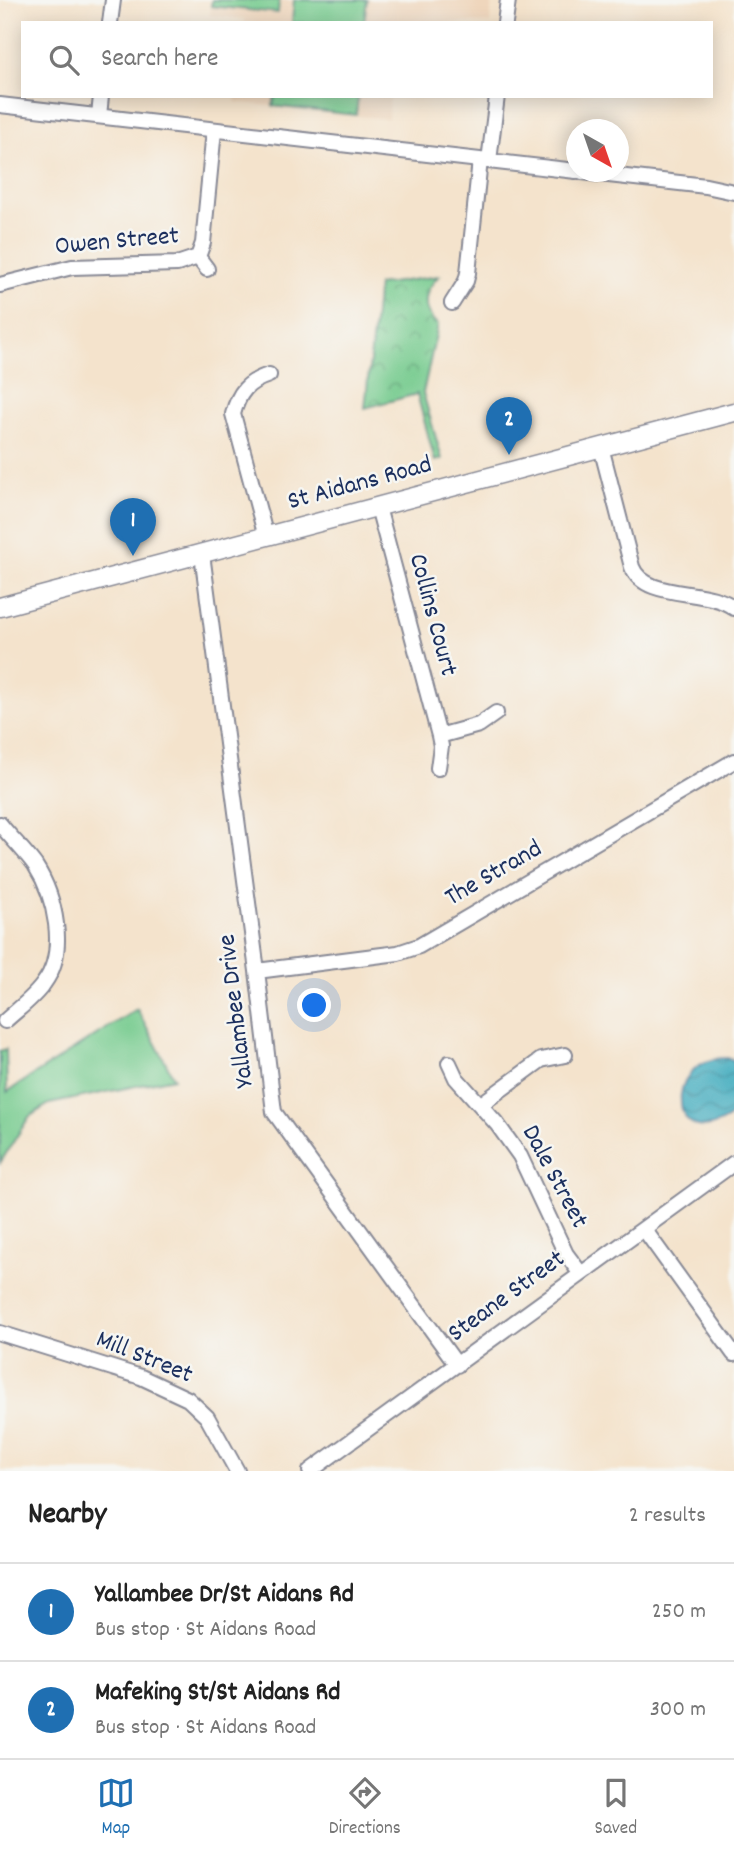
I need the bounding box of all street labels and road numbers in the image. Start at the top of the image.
street label: Owen Street [53,218,181,266]
street label: St Aidans Road [284,447,436,521]
street label: Collins Court [398,550,466,681]
street label: The Strand [438,831,550,917]
street label: Yallambee Drive [209,932,265,1090]
street label: Dale Street [511,1119,597,1236]
street label: Steane Street [441,1241,574,1352]
street label: Mill Street [90,1322,198,1394]

